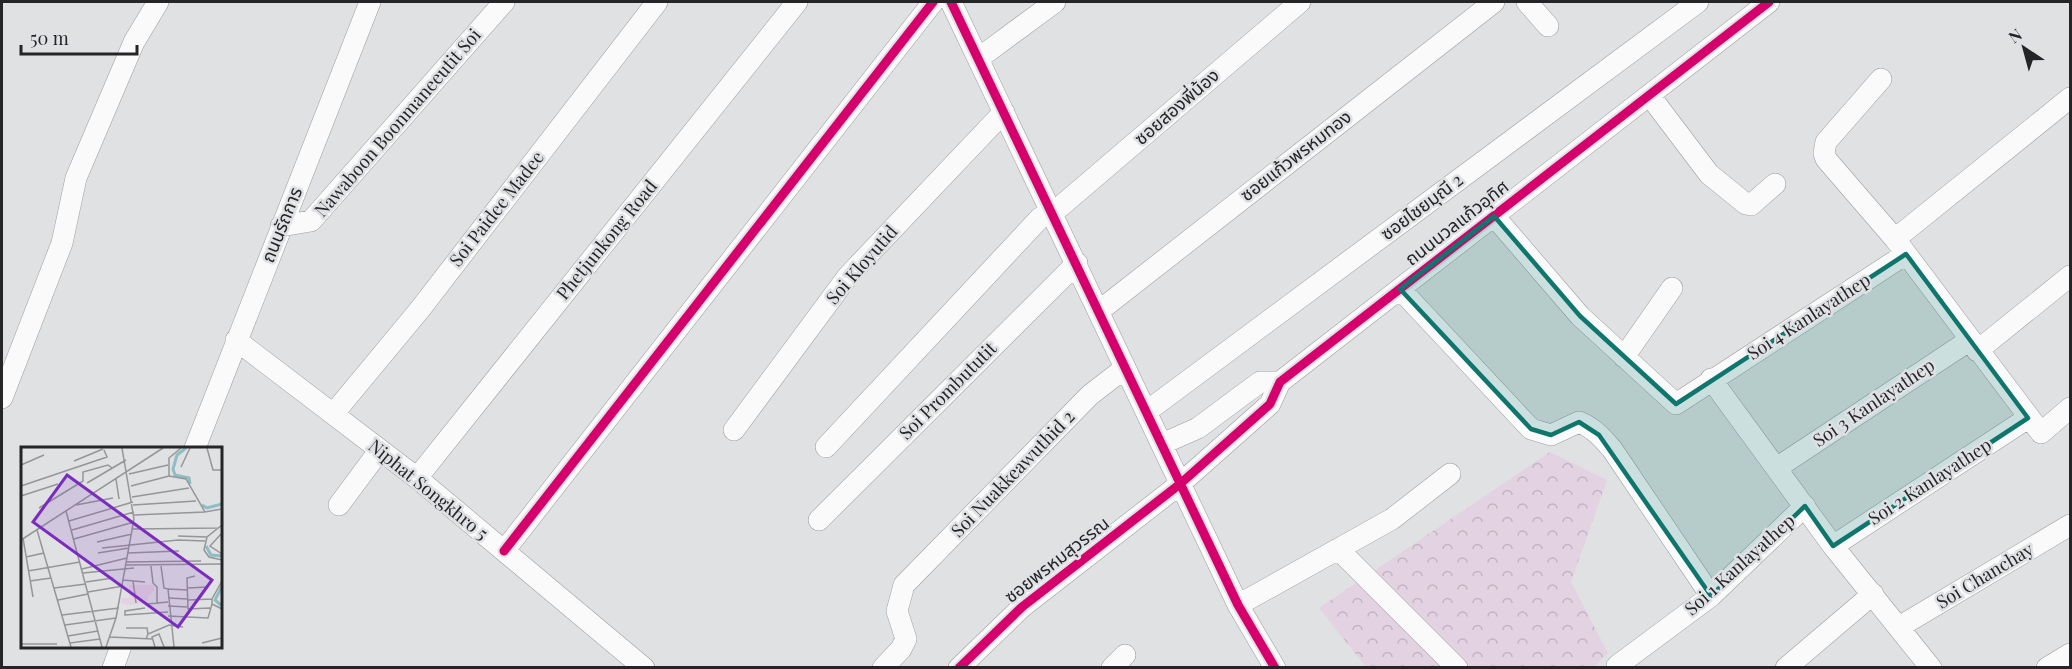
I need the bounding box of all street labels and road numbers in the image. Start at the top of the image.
street label: Nawaboon Boonmaneeutit Soi [309,23,486,222]
street label: ซอยสองพี่น้อง [1129,63,1224,150]
street label: ซอยแก้วพรหมทอง [1235,104,1356,206]
street label: Soi Paidee Madee [444,146,549,271]
street label: ซอยไชยมุณี 2 [1375,167,1468,245]
street label: Phetjunkong Road [550,174,662,304]
street label: ถนนนวลแก้วอุทิศ [1400,174,1513,270]
street label: ถนนรัถการ [255,183,307,266]
street label: Soi Kloyutid [820,219,903,309]
street label: Soi 4 Kanlayathep [1742,267,1875,365]
street label: Soi Prombututit [893,336,1002,444]
street label: Soi 3 Kanlayathep [1808,353,1939,452]
street label: Soi Nuakkeawuthid 2 [945,405,1079,542]
street label: Soi 2 Kanlayathep [1863,432,1996,530]
street label: Niphat Songkhro 5 [364,434,493,545]
street label: Soi 1 Kanlayathep [1679,508,1800,620]
street label: ซอยพรหมสุวรรณ [999,511,1114,608]
street label: Soi Chanchay [1931,537,2038,614]

